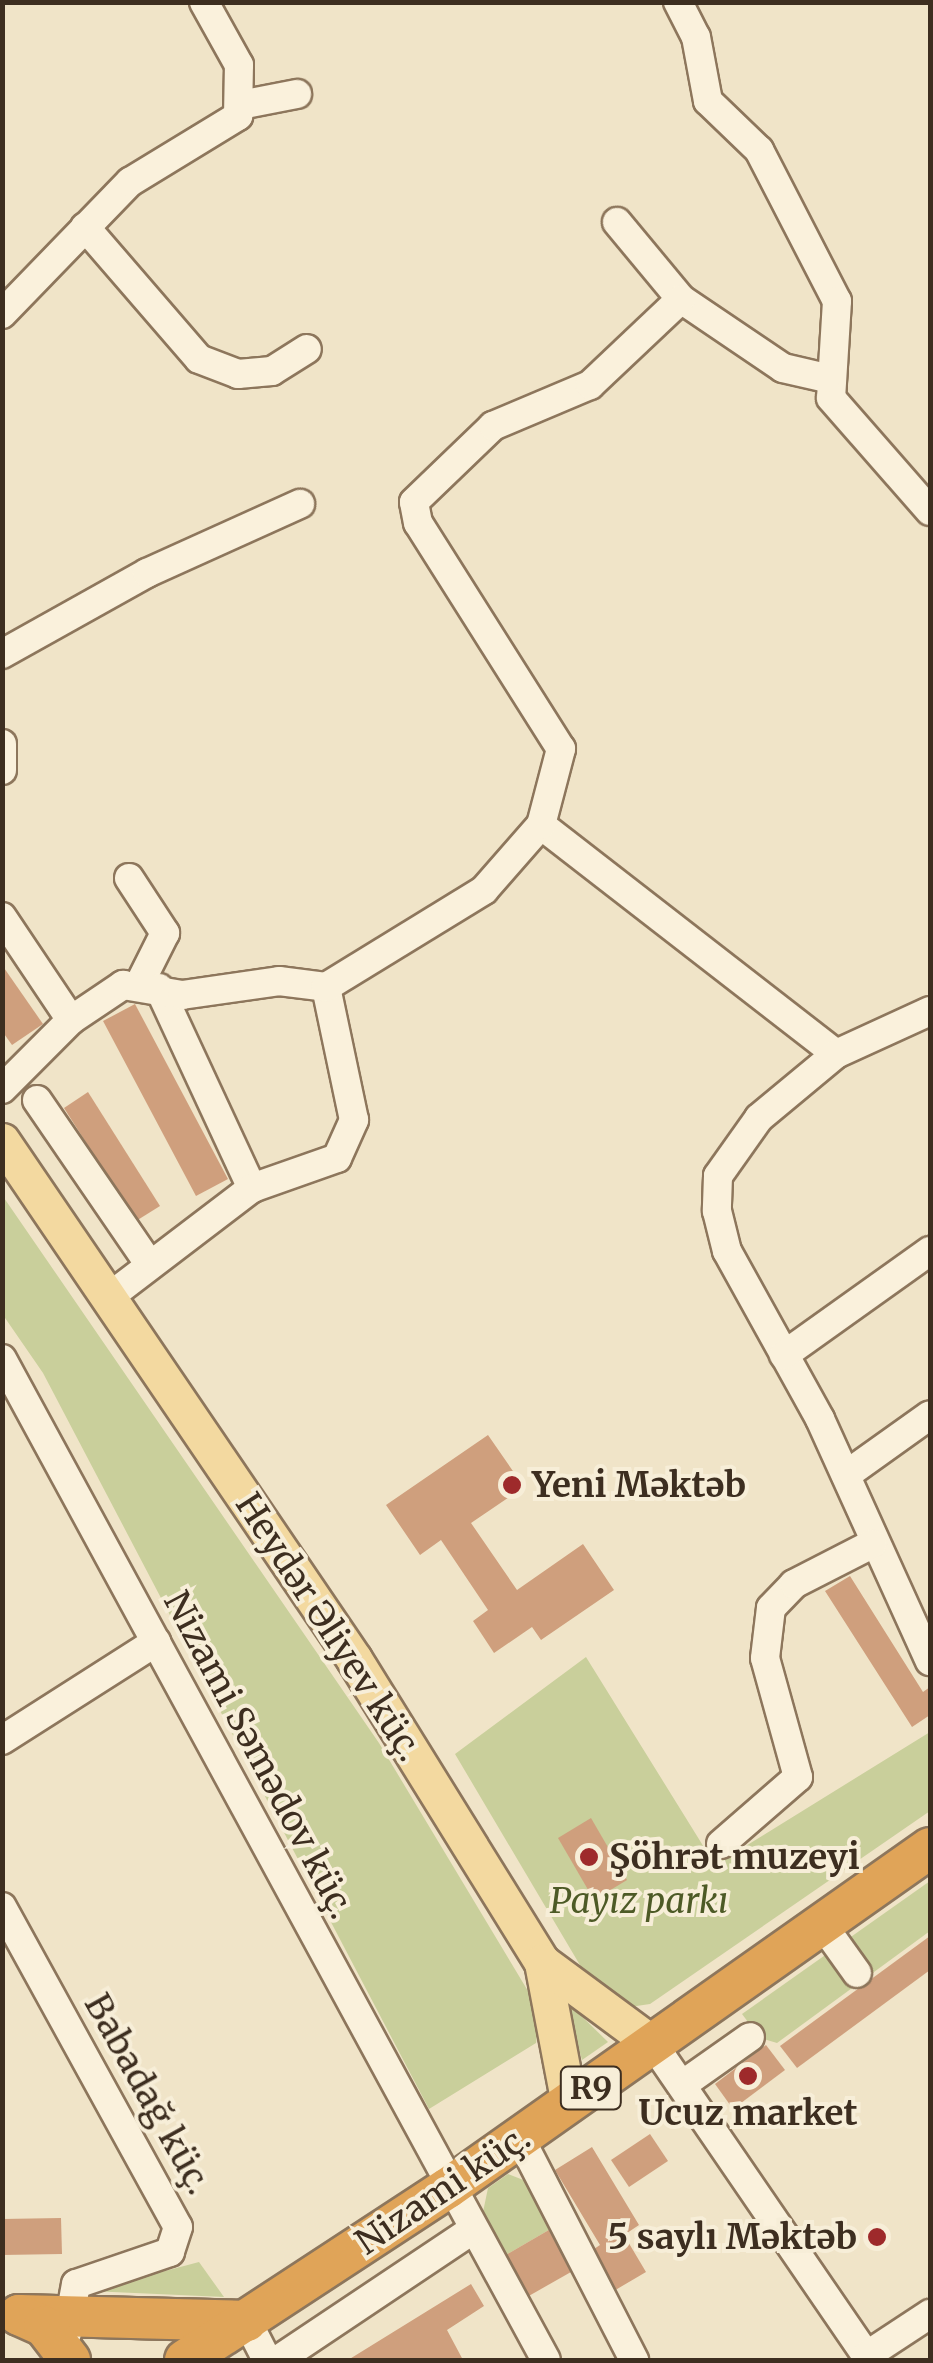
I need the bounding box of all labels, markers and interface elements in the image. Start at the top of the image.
place label: Yeni Məktəb [532,1464,746,1506]
marker: Yeni Məktəb [501,1474,523,1496]
street label: Heydər Əliyev küç. [227,1485,431,1769]
street label: Nizami Səmədov küç. [155,1584,363,1926]
place label: Şöhrət muzeyi [609,1836,860,1878]
marker: Şöhrət muzeyi [578,1846,600,1868]
park label: Payız parkı [550,1880,728,1922]
street label: Babadağ küç. [76,1986,220,2202]
road number: R9 [558,2061,624,2115]
marker: Ucuz market [737,2065,759,2087]
place label: Ucuz market [638,2092,858,2134]
street label: Nizami küç. [348,2116,538,2264]
place label: 5 saylı Məktəb [608,2216,857,2258]
marker: 5 saylı Məktəb [866,2226,888,2248]

